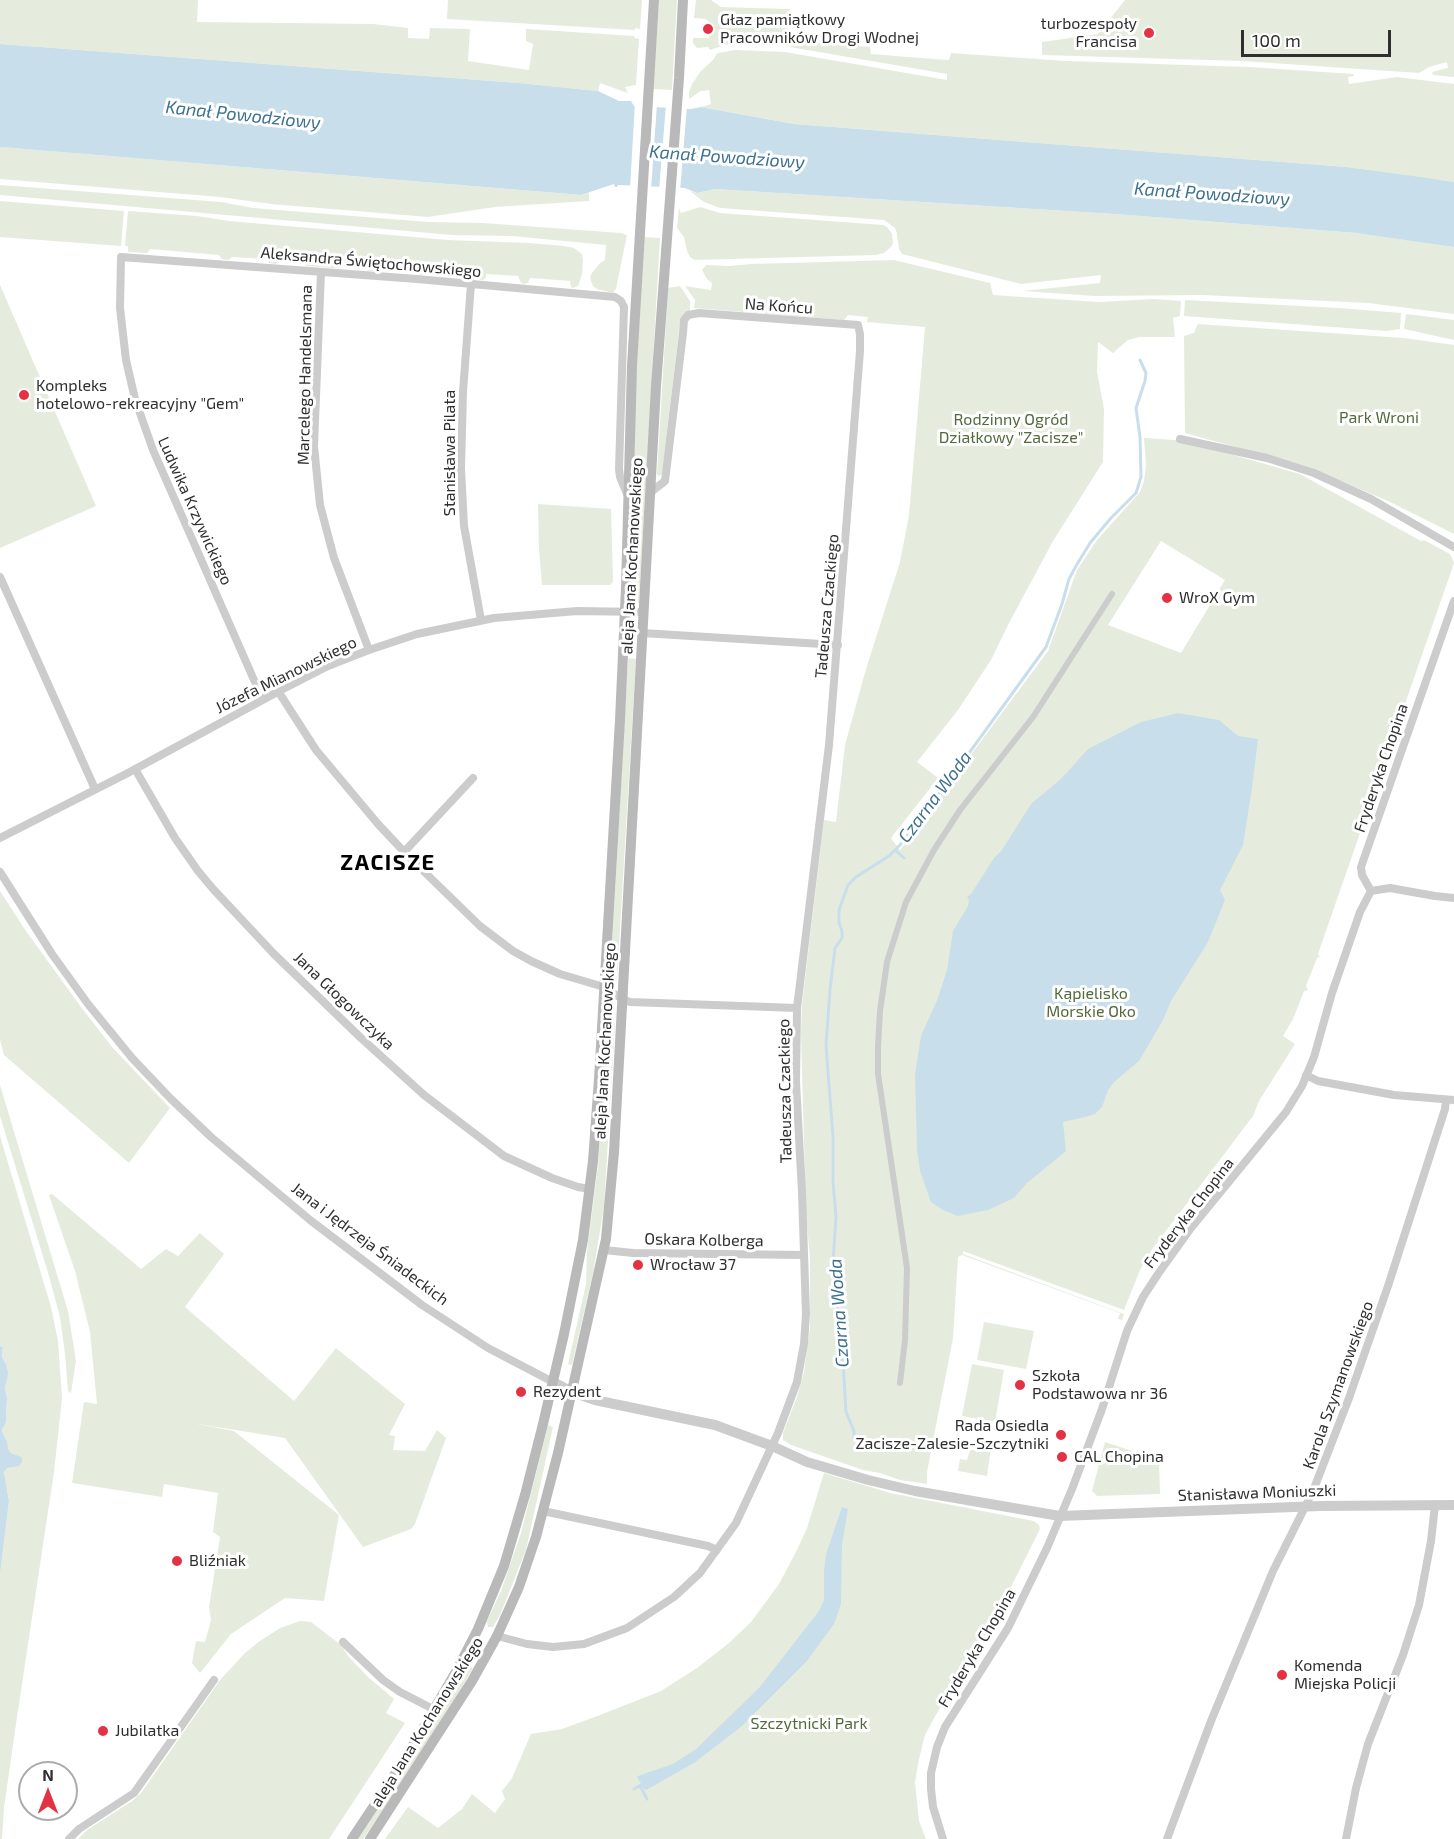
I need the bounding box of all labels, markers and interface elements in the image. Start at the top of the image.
place label: Głaz pamiątkowy Pracowników Drogi Wodnej [720,10,919,48]
place label: turbozespoły Francisa [1041,14,1137,52]
scale bar [1244,18,1394,56]
marker: Głaz pamiątkowy Pracowników Drogi Wodnej [701,22,715,36]
marker: turbozespoły Francisa [1142,26,1156,40]
text: 100 m [1252,29,1301,51]
water label: Kanał Powodziowy [164,96,322,134]
water label: Kanał Powodziowy [649,141,805,173]
water label: Kanał Powodziowy [1134,178,1290,210]
street label: Aleksandra Świętochowskiego [260,243,482,281]
street label: Marcelego Handelsmana [294,285,316,465]
street label: Na Końcu [744,294,814,318]
place label: Kompleks hotelowo-rekreacyjny "Gem" [36,376,244,414]
marker: Kompleks hotelowo-rekreacyjny "Gem" [17,388,31,402]
street label: Stanisława Pilata [440,390,460,516]
park label: Park Wroni [1339,408,1419,428]
park label: Rodzinny Ogród Działkowy "Zacisze" [939,410,1083,448]
street label: Ludwika Krzywickiego [154,434,236,588]
street label: aleja Jana Kochanowskiego [617,457,647,655]
street label: Tadeusza Czackiego [811,533,843,679]
place label: WroX Gym [1179,588,1255,608]
marker: WroX Gym [1160,591,1174,605]
street label: Józefa Mianowskiego [212,632,360,718]
street label: Fryderyka Chopina [1350,701,1412,835]
water label: Czarna Woda [894,747,976,847]
district label: ZACISZE [340,850,436,876]
street label: aleja Jana Kochanowskiego [590,942,620,1140]
street label: Jana Głogowczyka [290,948,398,1054]
park label: Kąpielisko Morskie Oko [1046,984,1136,1022]
street label: Tadeusza Czackiego [774,1019,796,1163]
street label: Fryderyka Chopina [1140,1154,1238,1272]
street label: Jana i Jędrzeja Śniadeckich [288,1179,452,1309]
street label: Oskara Kolberga [644,1229,764,1251]
place label: Wrocław 37 [650,1255,736,1275]
marker: Wrocław 37 [631,1258,645,1272]
water label: Czarna Woda [824,1258,854,1368]
street label: Karola Szymanowskiego [1299,1298,1377,1472]
place label: Szkoła Podstawowa nr 36 [1032,1366,1168,1404]
marker: Szkoła Podstawowa nr 36 [1013,1378,1027,1392]
place label: Rezydent [533,1382,601,1402]
marker: Rezydent [514,1385,528,1399]
place label: Rada Osiedla Zacisze-Zalesie-Szczytniki [855,1416,1049,1454]
marker: Rada Osiedla Zacisze-Zalesie-Szczytniki [1054,1428,1068,1442]
place label: CAL Chopina [1074,1447,1164,1467]
marker: CAL Chopina [1055,1450,1069,1464]
street label: Stanisława Moniuszki [1177,1481,1337,1505]
place label: Bliźniak [189,1551,246,1571]
marker: Bliźniak [170,1554,184,1568]
street label: Fryderyka Chopina [934,1585,1020,1711]
street label: aleja Jana Kochanowskiego [367,1633,487,1811]
place label: Komenda Miejska Policji [1294,1656,1396,1694]
marker: Komenda Miejska Policji [1275,1668,1289,1682]
park label: Szczytnicki Park [750,1714,868,1734]
place label: Jubilatka [115,1721,179,1741]
marker: Jubilatka [96,1724,110,1738]
north arrow [18,1761,78,1821]
text: N [42,1765,54,1784]

